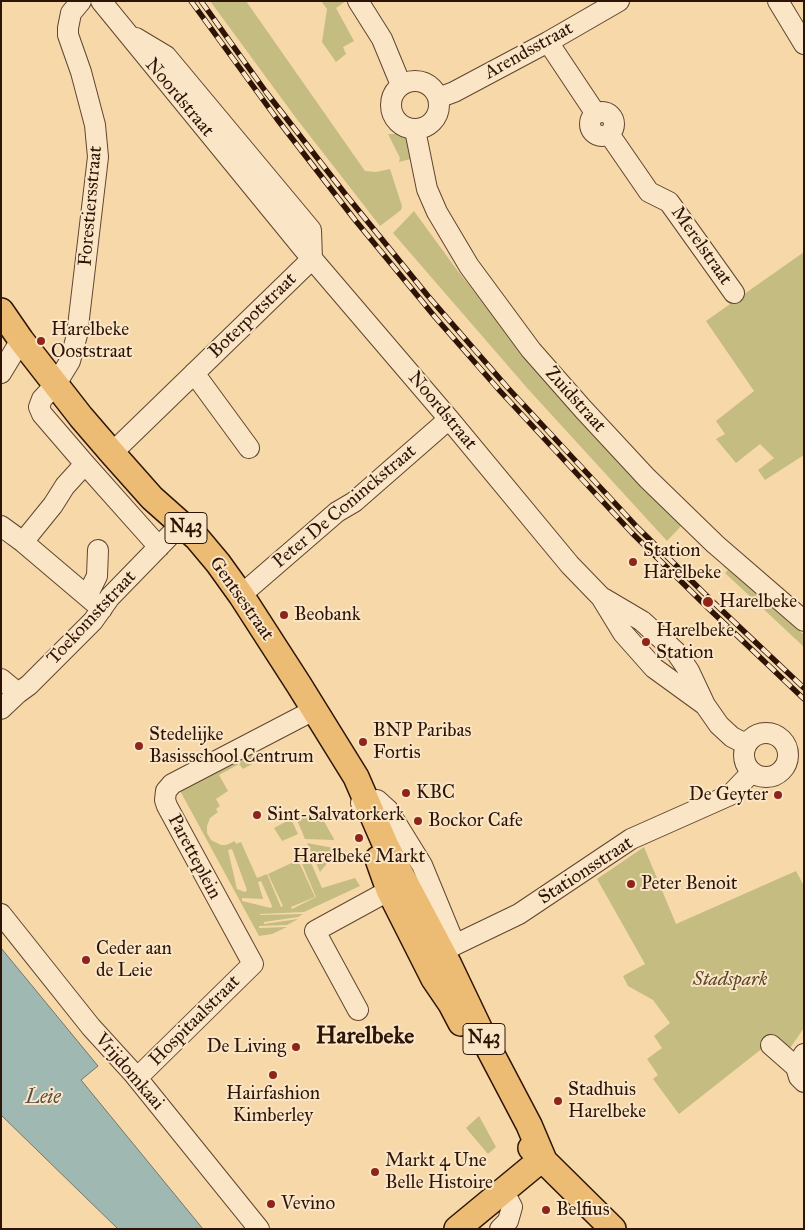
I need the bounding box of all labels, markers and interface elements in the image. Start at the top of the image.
street label: Arendsstraat [481,17,577,85]
street label: Noordstraat [140,54,218,142]
street label: Forestiersstraat [74,145,108,267]
street label: Merelstraat [666,202,736,290]
street label: Boterpotstraat [204,268,302,364]
place label: Harelbeke Ooststraat [51,319,132,363]
marker: Harelbeke Ooststraat [35,335,47,347]
street label: Zuidstraat [540,363,610,437]
street label: Noordstraat [403,367,481,455]
street label: Peter De Coninckstraat [269,440,421,574]
road number: N43 [165,512,207,544]
place label: Station Harelbeke [643,540,721,584]
street label: Gentsestraat [204,553,278,645]
marker: Station Harelbeke [627,556,639,568]
street label: Toekomststraat [43,566,141,670]
place label: Harelbeke [719,591,797,613]
marker: Harelbeke [701,595,715,609]
place label: Beobank [294,604,361,626]
marker: Beobank [278,609,290,621]
place label: Harelbeke Station [656,620,734,664]
marker: Harelbeke Station [640,636,652,648]
place label: BNP Paribas Fortis [373,720,472,764]
place label: Stedelijke Basisschool Centrum [149,724,314,768]
marker: BNP Paribas Fortis [357,736,369,748]
marker: Stedelijke Basisschool Centrum [133,740,145,752]
place label: KBC [416,782,455,804]
place label: De Geyter [689,784,768,806]
marker: KBC [400,787,412,799]
marker: De Geyter [772,789,784,801]
place label: Sint-Salvatorkerk [267,804,405,826]
marker: Sint-Salvatorkerk [251,809,263,821]
place label: Bockor Cafe [428,810,523,832]
street label: Paretteplein [162,811,226,903]
marker: Bockor Cafe [412,815,424,827]
marker: Harelbeke Markt [353,832,365,844]
street label: Stationsstraat [534,832,638,910]
place label: Harelbeke Markt [293,846,425,868]
place label: Peter Benoit [641,873,738,895]
marker: Peter Benoit [625,878,637,890]
place label: Ceder aan de Leie [96,938,172,982]
marker: Ceder aan de Leie [80,954,92,966]
park label: Stadspark [693,969,767,991]
street label: Hospitaalstraat [145,971,245,1071]
district label: Harelbeke [316,1023,414,1051]
road number: N43 [463,1024,505,1054]
street label: Vrijdomkaai [90,1029,168,1115]
place label: De Living [206,1036,286,1058]
marker: De Living [290,1041,302,1053]
marker: Hairfashion Kimberley [267,1069,279,1081]
place label: Stadhuis Harelbeke [568,1079,646,1123]
place label: Hairfashion Kimberley [226,1083,320,1127]
water label: Leie [25,1086,61,1110]
marker: Stadhuis Harelbeke [552,1095,564,1107]
place label: Markt 4 Une Belle Histoire [385,1150,493,1194]
marker: Markt 4 Une Belle Histoire [369,1166,381,1178]
place label: Vevino [281,1193,335,1215]
marker: Vevino [265,1198,277,1210]
place label: Belfius [556,1199,610,1221]
marker: Belfius [540,1204,552,1216]

